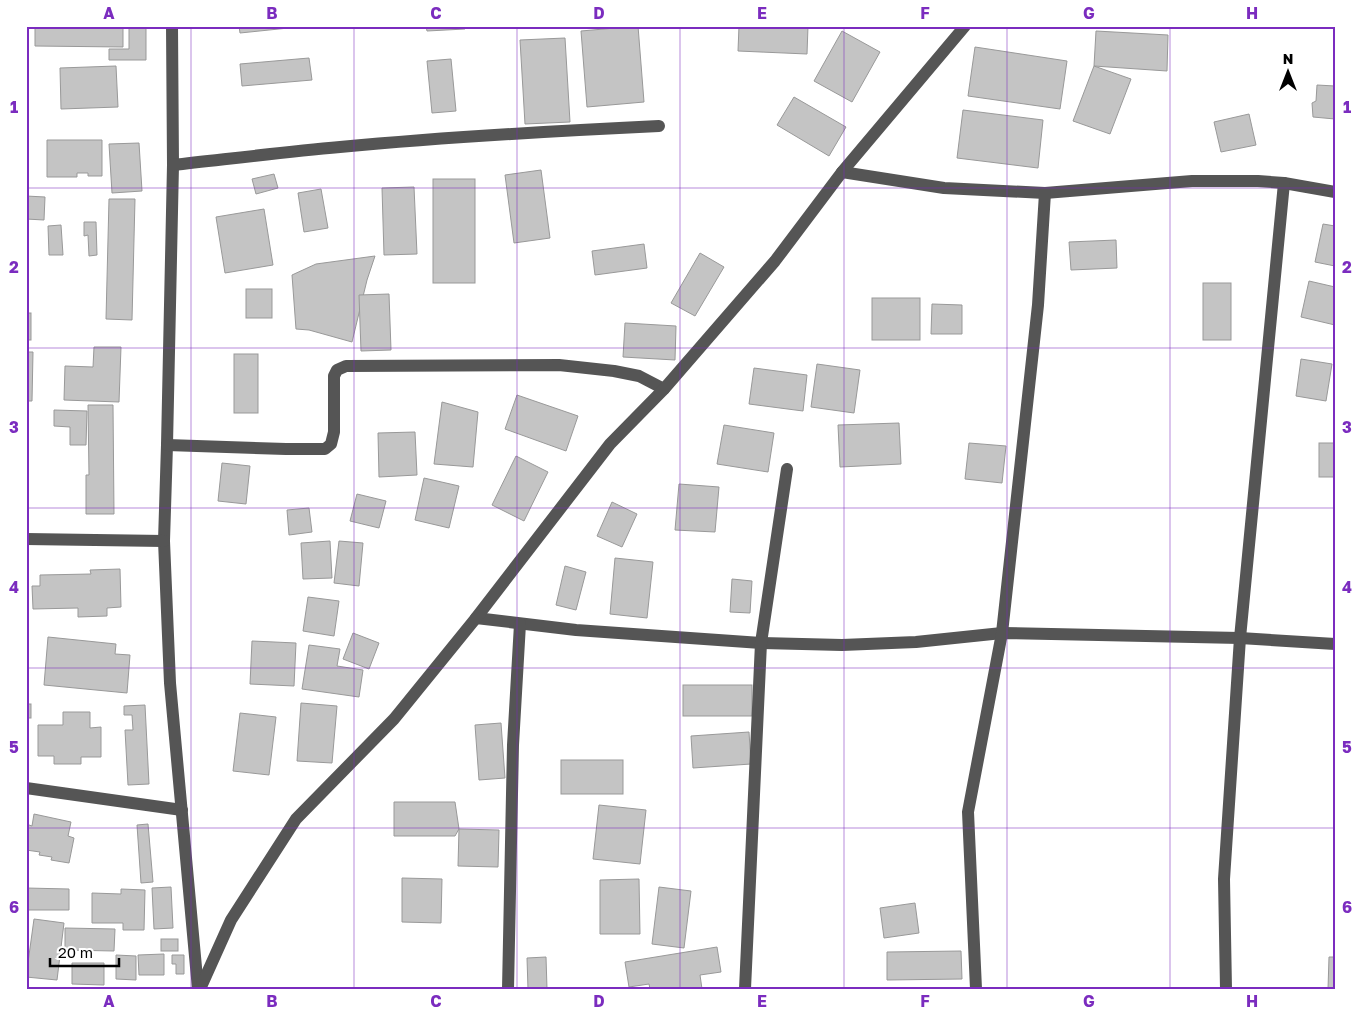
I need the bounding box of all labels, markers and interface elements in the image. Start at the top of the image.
text: A [103,3,115,23]
text: B [266,3,278,23]
text: C [430,3,442,23]
text: D [593,3,605,23]
text: E [757,3,767,23]
text: F [920,3,930,23]
text: G [1083,3,1095,23]
text: H [1246,3,1258,23]
north arrow [1264,48,1314,98]
text: N [1283,50,1293,67]
text: 1 [10,97,18,117]
text: 1 [1343,97,1351,117]
text: 2 [9,257,19,277]
text: 2 [1342,257,1352,277]
text: 3 [9,417,19,437]
text: 3 [1342,417,1352,437]
text: 4 [9,577,19,597]
text: 4 [1342,577,1352,597]
text: 5 [9,737,19,757]
text: 5 [1342,737,1352,757]
text: 6 [9,897,19,917]
text: 6 [1342,897,1352,917]
scale bar [50,935,119,967]
text: 20 m [58,943,93,961]
text: A [103,991,115,1011]
text: B [266,991,278,1011]
text: C [430,991,442,1011]
text: D [593,991,605,1011]
text: E [757,991,767,1011]
text: F [920,991,930,1011]
text: G [1083,991,1095,1011]
text: H [1246,991,1258,1011]

